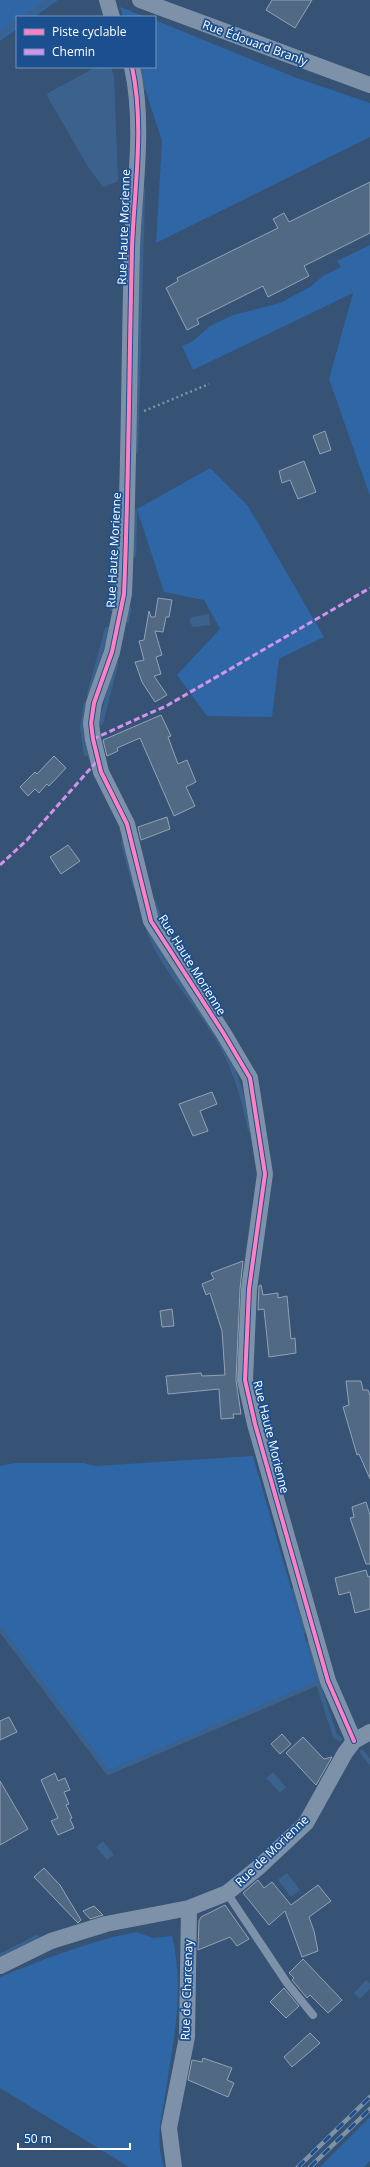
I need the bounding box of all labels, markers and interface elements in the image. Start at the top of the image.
legend [16,16,156,68]
street label: Rue Édouard Branly [200,16,311,70]
text: Piste cyclable [52,23,127,40]
text: Chemin [52,43,95,60]
street label: Rue Haute Morienne [113,169,134,285]
street label: Rue Haute Morienne [102,491,125,608]
street label: Rue Haute Morienne [155,911,230,1019]
street label: Rue Haute Morienne [249,1379,294,1495]
street label: Rue de Morienne [231,1811,312,1890]
street label: Rue de Charcenay [176,1938,197,2041]
scale bar [18,2125,130,2151]
text: 50 m [24,2130,52,2147]

